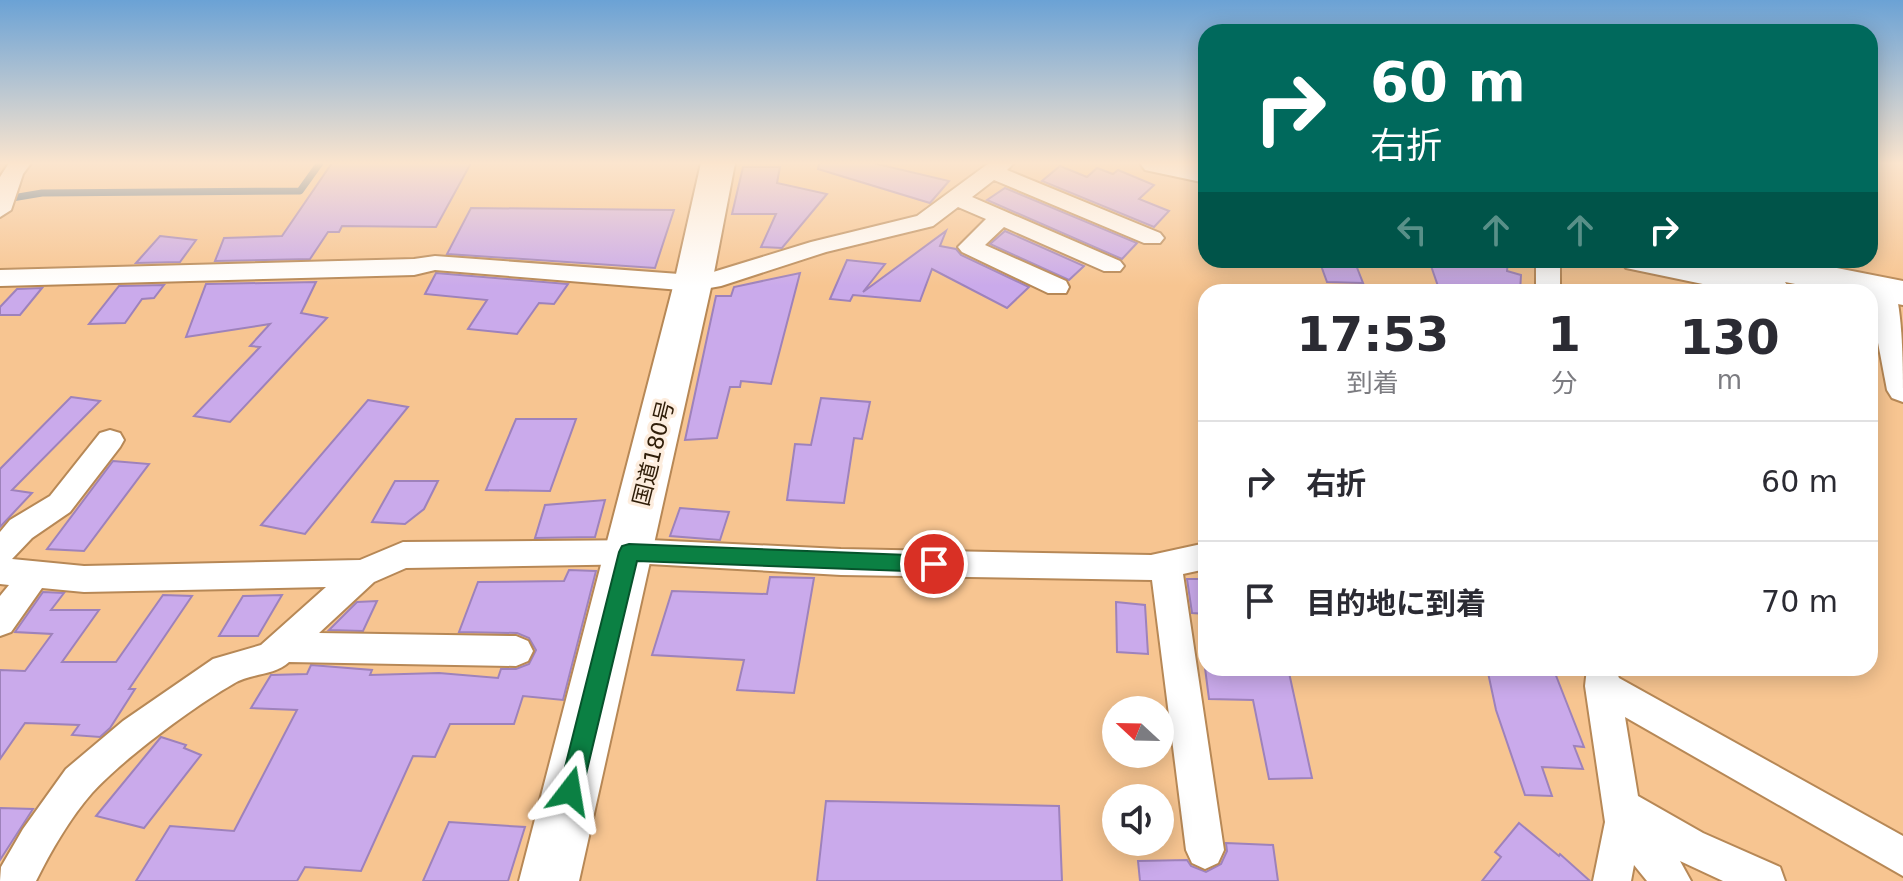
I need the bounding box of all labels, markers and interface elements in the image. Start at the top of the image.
text: 60 m [1370,49,1526,114]
icon: right [1238,56,1342,160]
text: 右折 [1370,125,1442,166]
icon: left [1390,208,1434,252]
icon: ahead [1474,208,1518,252]
icon: ahead [1558,208,1602,252]
icon: right [1642,208,1686,252]
text: 17:53 [1296,306,1449,362]
text: 1 [1548,306,1581,362]
text: 130 [1679,309,1780,365]
text: m [1717,365,1742,395]
text: 到着 [1347,368,1399,398]
text: 分 [1551,368,1577,398]
street label: 国道180号 [628,398,679,509]
icon: right [1238,459,1282,503]
text: 60 m [1761,464,1838,499]
text: 右折 [1306,466,1366,501]
pin [900,530,968,598]
icon: arrive [912,542,956,586]
icon: arrive [1238,579,1282,623]
text: 70 m [1761,584,1838,619]
text: 目的地に到着 [1306,586,1486,621]
north arrow [1102,696,1174,768]
map controls [1102,696,1174,856]
position arrow [528,749,612,833]
button: sound [1102,784,1174,856]

